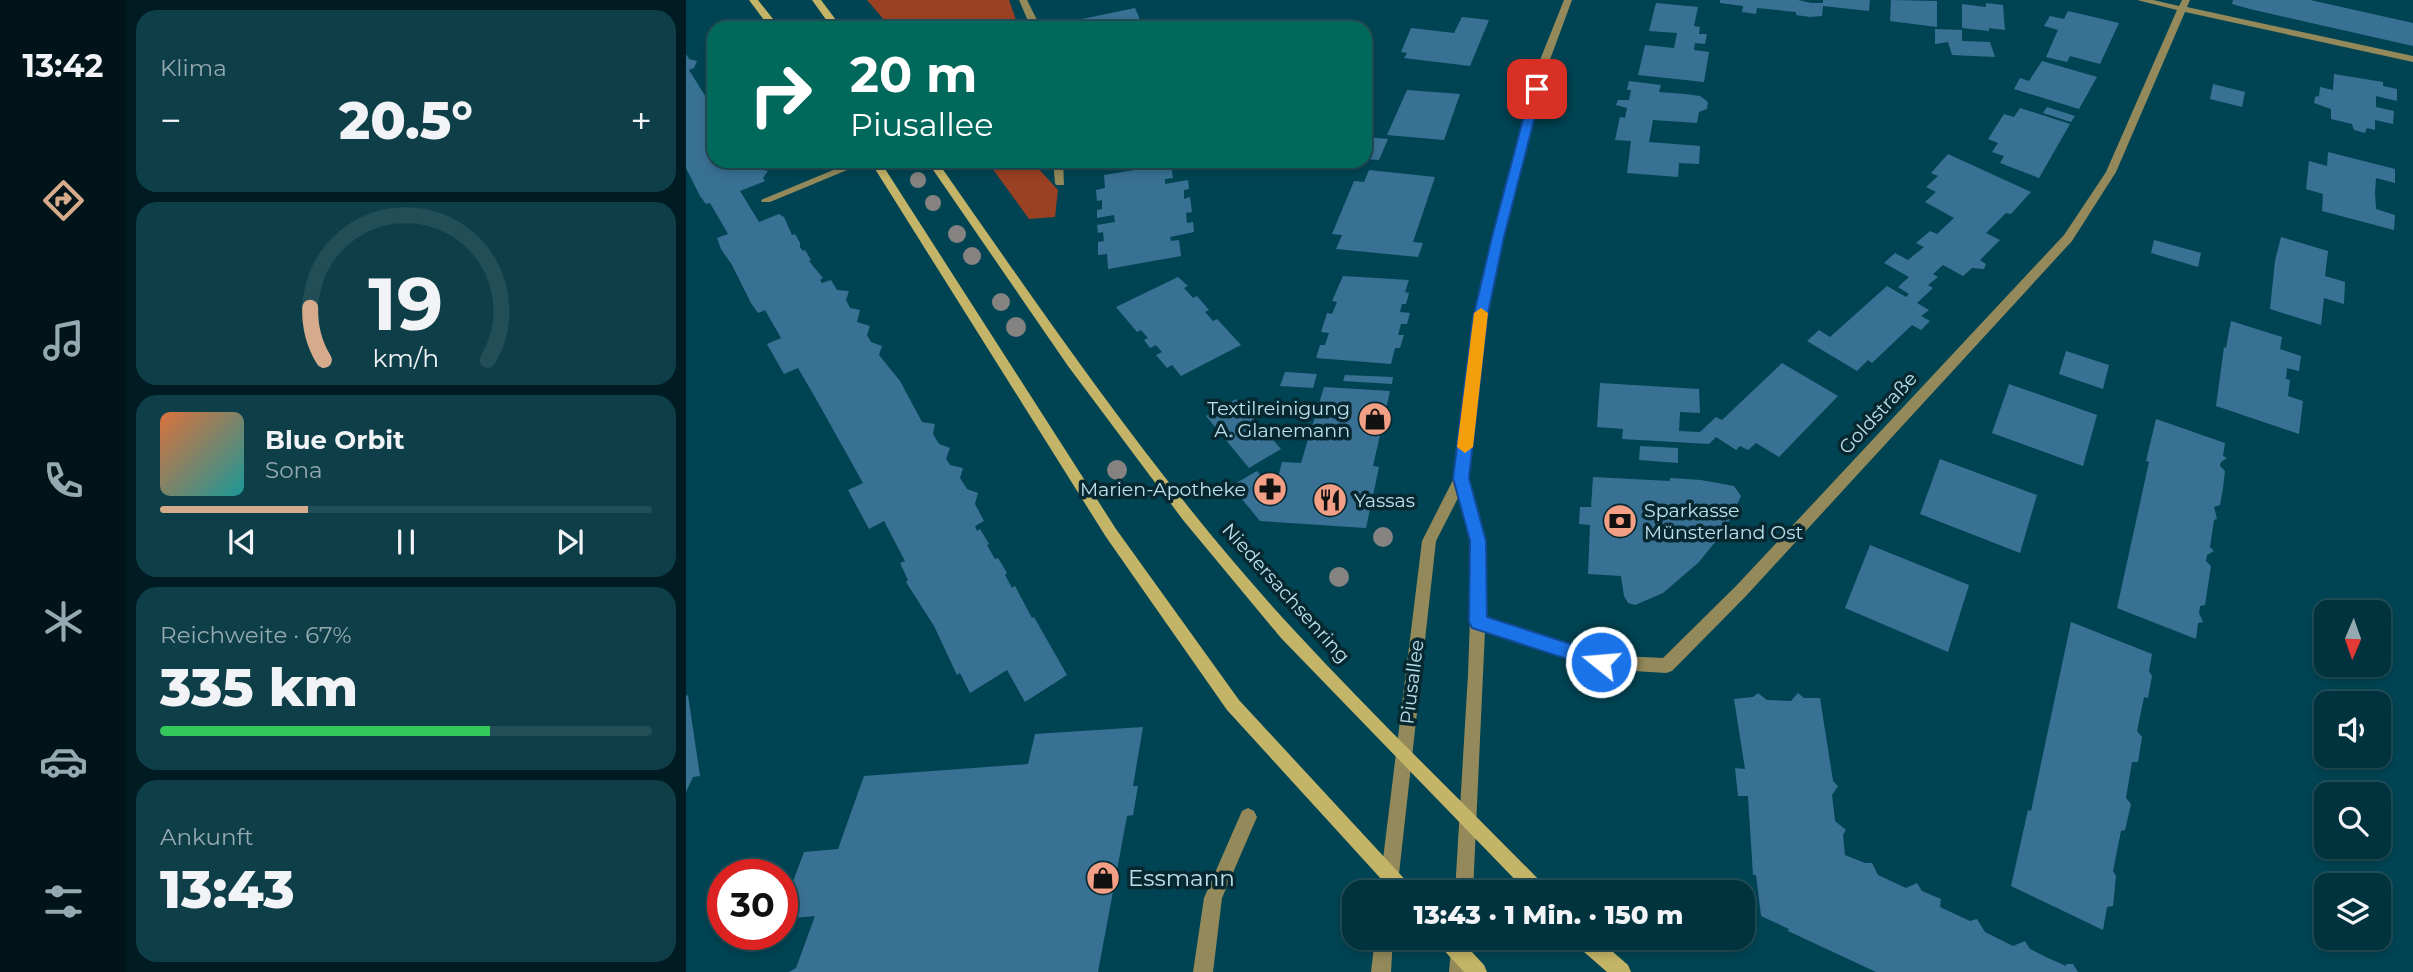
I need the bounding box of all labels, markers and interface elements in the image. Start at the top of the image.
text: 20 m [850,45,977,104]
text: 13:42 [23,46,103,85]
icon: right [735,49,826,140]
text: Klima [160,54,227,82]
pin [1507,59,1567,119]
icon: arrive [1518,70,1556,108]
text: 20.5° [339,89,473,152]
text: − [160,97,182,144]
text: + [630,97,652,144]
text: Piusallee [850,105,993,144]
icon: directions [39,176,88,225]
text: 19 [369,260,443,348]
icon: music [39,316,88,365]
text: km/h [373,342,439,372]
street label: Goldstraße [1834,367,1922,459]
place label: Textilreinigung A. Glanemann [1207,397,1350,442]
shop icon: Textilreinigung A. Glanemann [1356,400,1394,438]
text: Blue Orbit [265,424,404,456]
icon: phone [39,456,88,505]
text: Sona [265,456,323,484]
pharmacy icon: Marien-Apotheke [1251,470,1289,508]
place label: Marien-Apotheke [1080,478,1246,501]
restaurant icon: Yassas [1311,481,1349,519]
place label: Yassas [1354,489,1415,512]
place label: Sparkasse Münsterland Ost [1644,499,1804,544]
bank icon: Sparkasse Münsterland Ost [1601,502,1639,540]
street label: Niedersachsenring [1217,518,1355,668]
icon: previous [223,523,261,561]
icon: pause [387,523,425,561]
icon: next [551,523,589,561]
icon: climate [39,597,88,646]
north arrow [2314,600,2390,677]
map controls [2314,600,2391,950]
text: Reichweite · 67% [160,621,352,649]
position arrow [1564,625,1638,699]
street label: Piusallee [1395,638,1429,726]
text: 335 km [160,656,358,719]
button: sound [2314,691,2391,768]
icon: car [39,737,88,786]
button: search [2314,782,2391,859]
text: Ankunft [160,823,254,851]
text: 13:43 [160,858,295,921]
speed limit sign: 30 [707,859,798,950]
shop icon: Essmann [1084,859,1122,897]
place label: Essmann [1128,864,1235,892]
button: layers [2314,873,2391,950]
icon: filters [39,877,88,926]
text: 13:43 · 1 Min. · 150 m [1414,899,1683,931]

